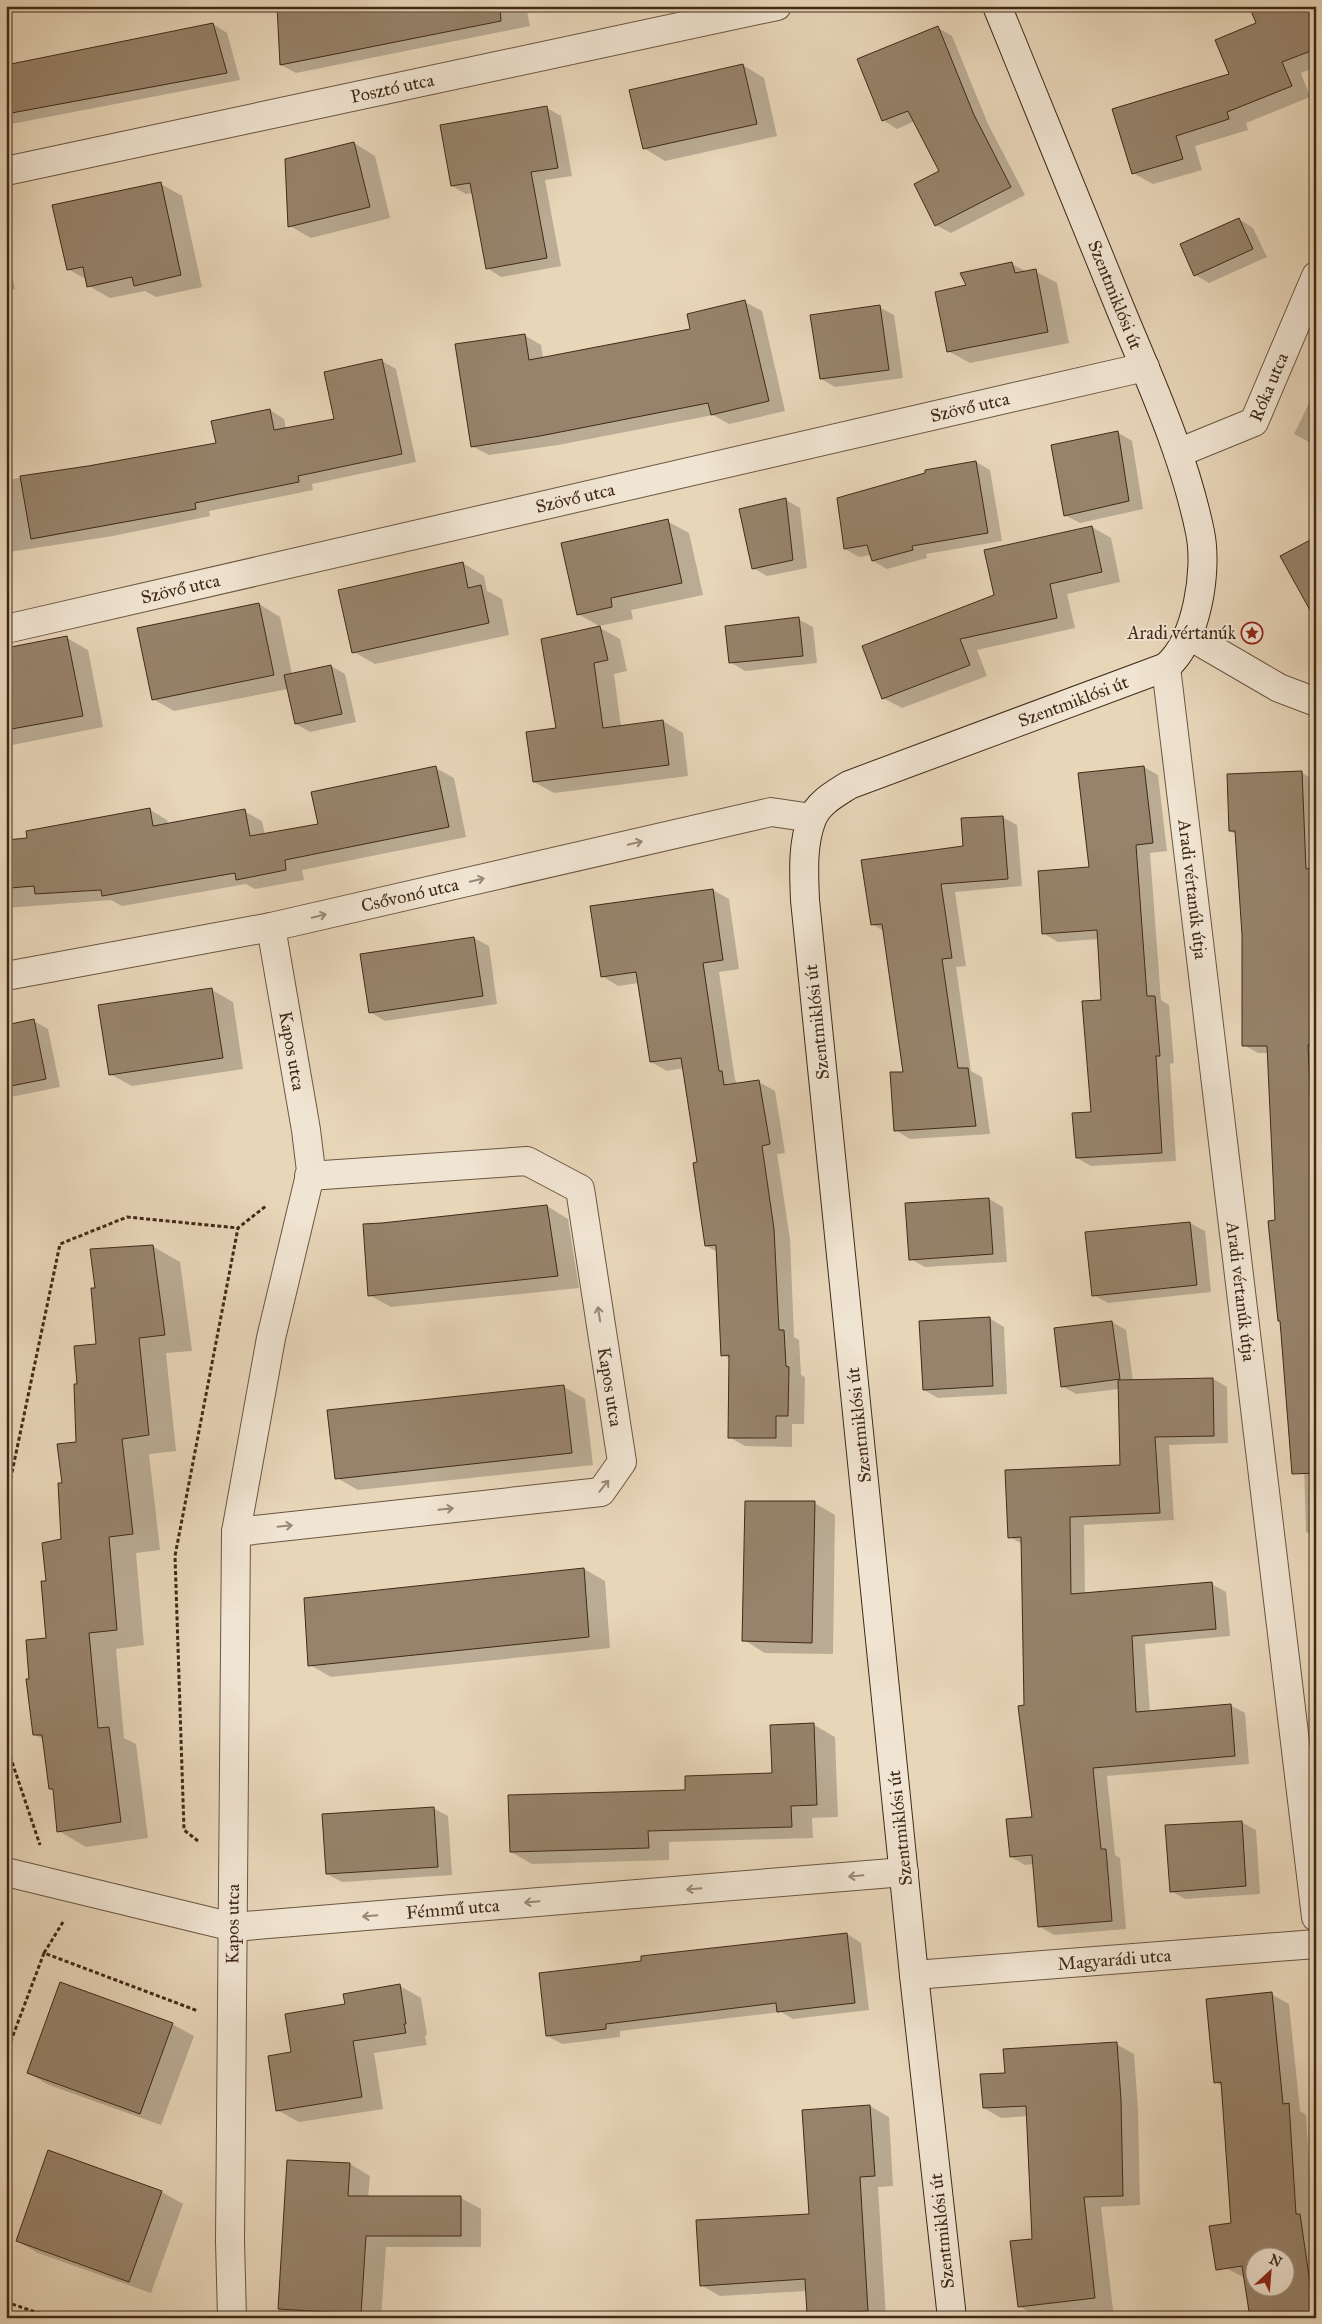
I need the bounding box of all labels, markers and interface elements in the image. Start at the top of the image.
street label: Posztó utca [349,69,436,108]
street label: Szentmiklósi út [1083,237,1147,353]
street label: Róka utca [1244,349,1293,425]
street label: Szövő utca [928,387,1012,427]
street label: Szövő utca [533,478,617,518]
street label: Szövő utca [139,569,223,609]
place icon: Aradi vértanúk [1240,621,1264,645]
place label: Aradi vértanúk [1126,622,1237,644]
street label: Szentmiklósi út [1015,671,1132,732]
street label: Aradi vértanúk útja [1173,817,1212,961]
one-way arrow [627,838,643,847]
street label: Csővonó utca [359,873,461,917]
one-way arrow [469,875,485,884]
one-way arrow [310,911,326,920]
street label: Szentmiklósi út [800,963,834,1081]
street label: Kapos utca [274,1010,310,1093]
street label: Aradi vértanúk útja [1222,1219,1260,1363]
one-way arrow [594,1306,604,1322]
street label: Kapos utca [593,1346,627,1429]
street label: Szentmiklósi út [842,1366,876,1484]
one-way arrow [599,1479,610,1492]
one-way arrow [438,1504,454,1514]
one-way arrow [276,1521,292,1531]
street label: Szentmiklósi út [883,1769,917,1887]
one-way arrow [848,1872,864,1881]
street label: Kapos utca [221,1883,244,1964]
one-way arrow [686,1885,702,1894]
street label: Fémmű utca [405,1894,501,1924]
one-way arrow [524,1898,540,1907]
one-way arrow [362,1911,378,1920]
street label: Magyarádi utca [1057,1944,1172,1975]
street label: Szentmiklósi út [925,2172,959,2290]
north arrow [1244,2246,1294,2296]
text: N [1266,2251,1285,2271]

